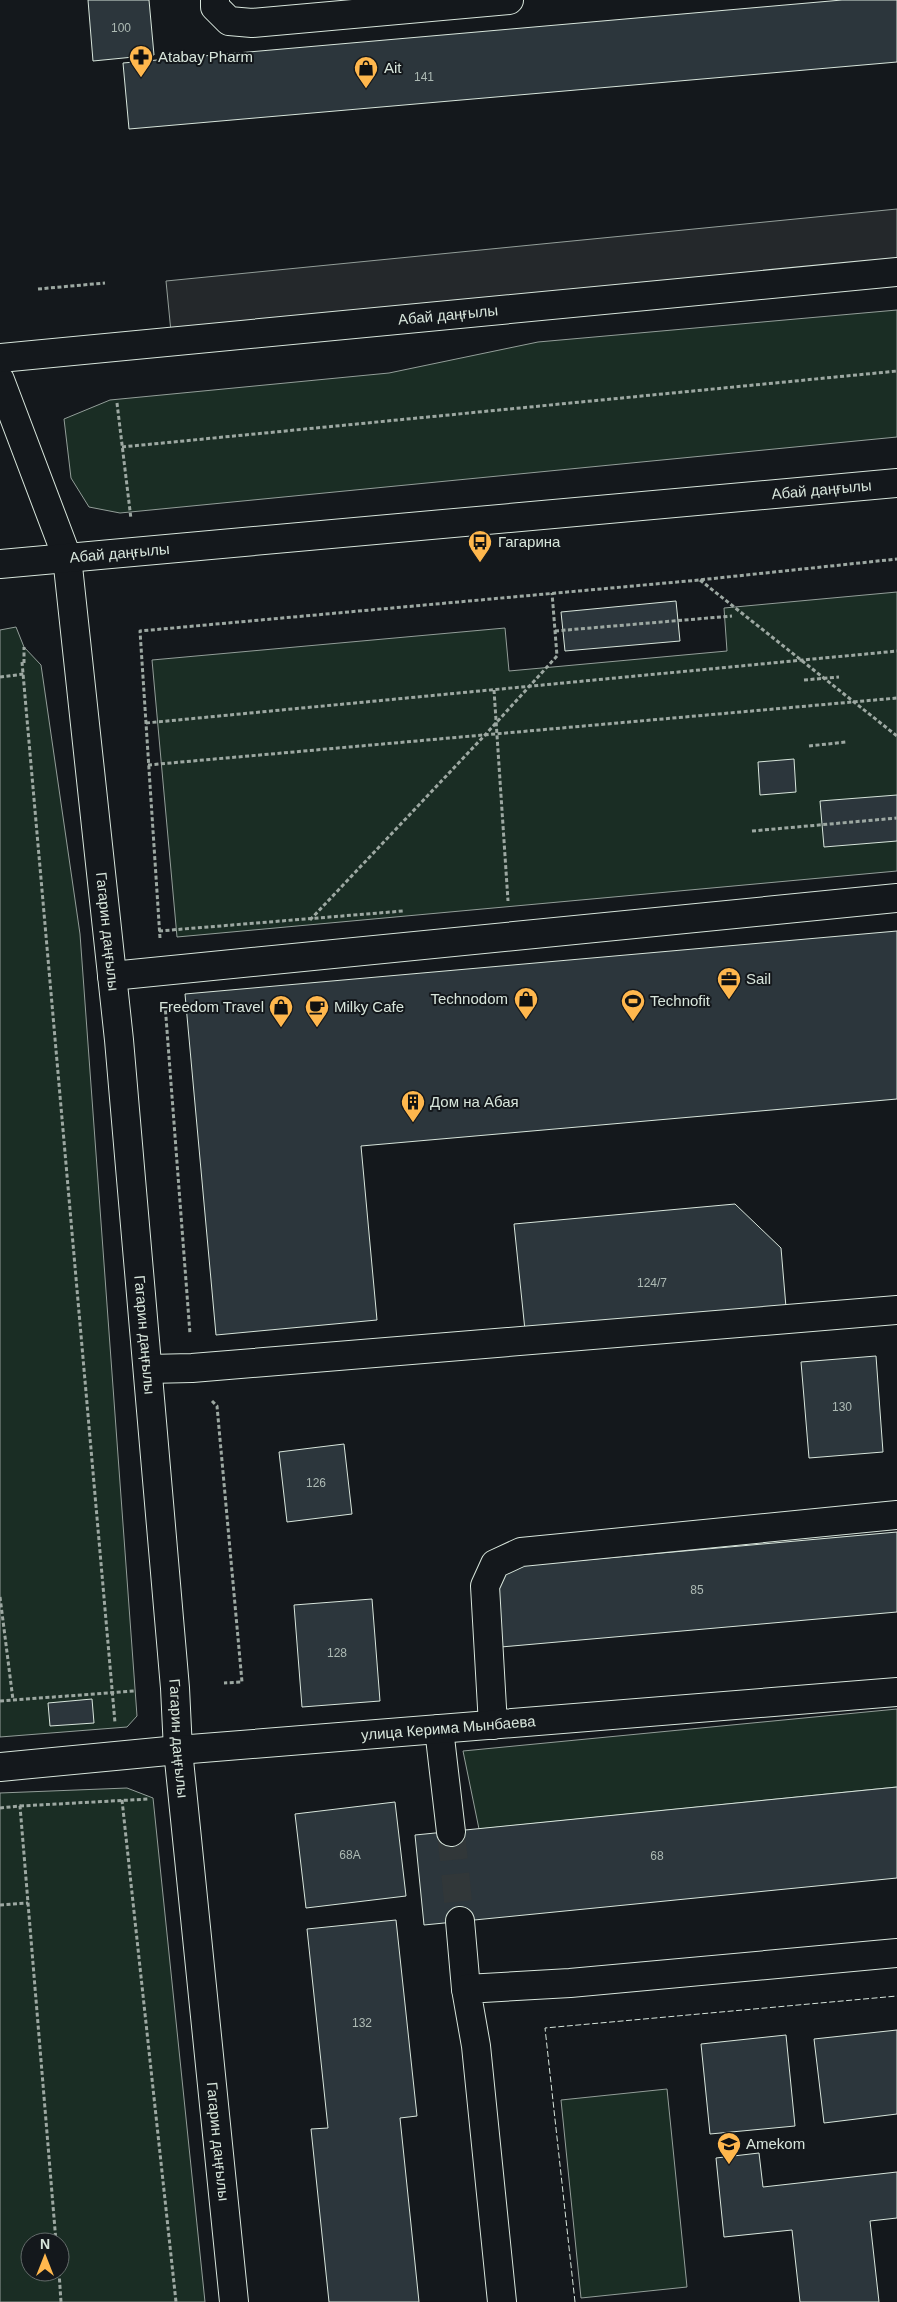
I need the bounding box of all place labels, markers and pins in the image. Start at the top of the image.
pharmacy icon: Atabay Pharm [128,44,154,78]
place label: Atabay Pharm [158,48,253,65]
shop icon: Ait [353,55,379,89]
place label: Ait [384,59,402,76]
bus stop icon: Гагарина [467,529,493,563]
place label: Гагарина [498,533,561,550]
office icon: Sail [716,966,742,1000]
place label: Sail [746,970,771,987]
shop icon: Technodom [513,986,539,1020]
sports icon: Technofit [620,988,646,1022]
place label: Technodom [430,990,508,1007]
place label: Technofit [650,992,711,1009]
shop icon: Freedom Travel [268,994,294,1028]
cafe icon: Milky Cafe [304,994,330,1028]
place label: Freedom Travel [159,998,264,1015]
place label: Milky Cafe [334,998,404,1015]
building icon: Дом на Абая [400,1089,426,1123]
place label: Дом на Абая [430,1093,519,1110]
school or university icon: Amekom [716,2131,742,2165]
place label: Amekom [746,2135,805,2152]

